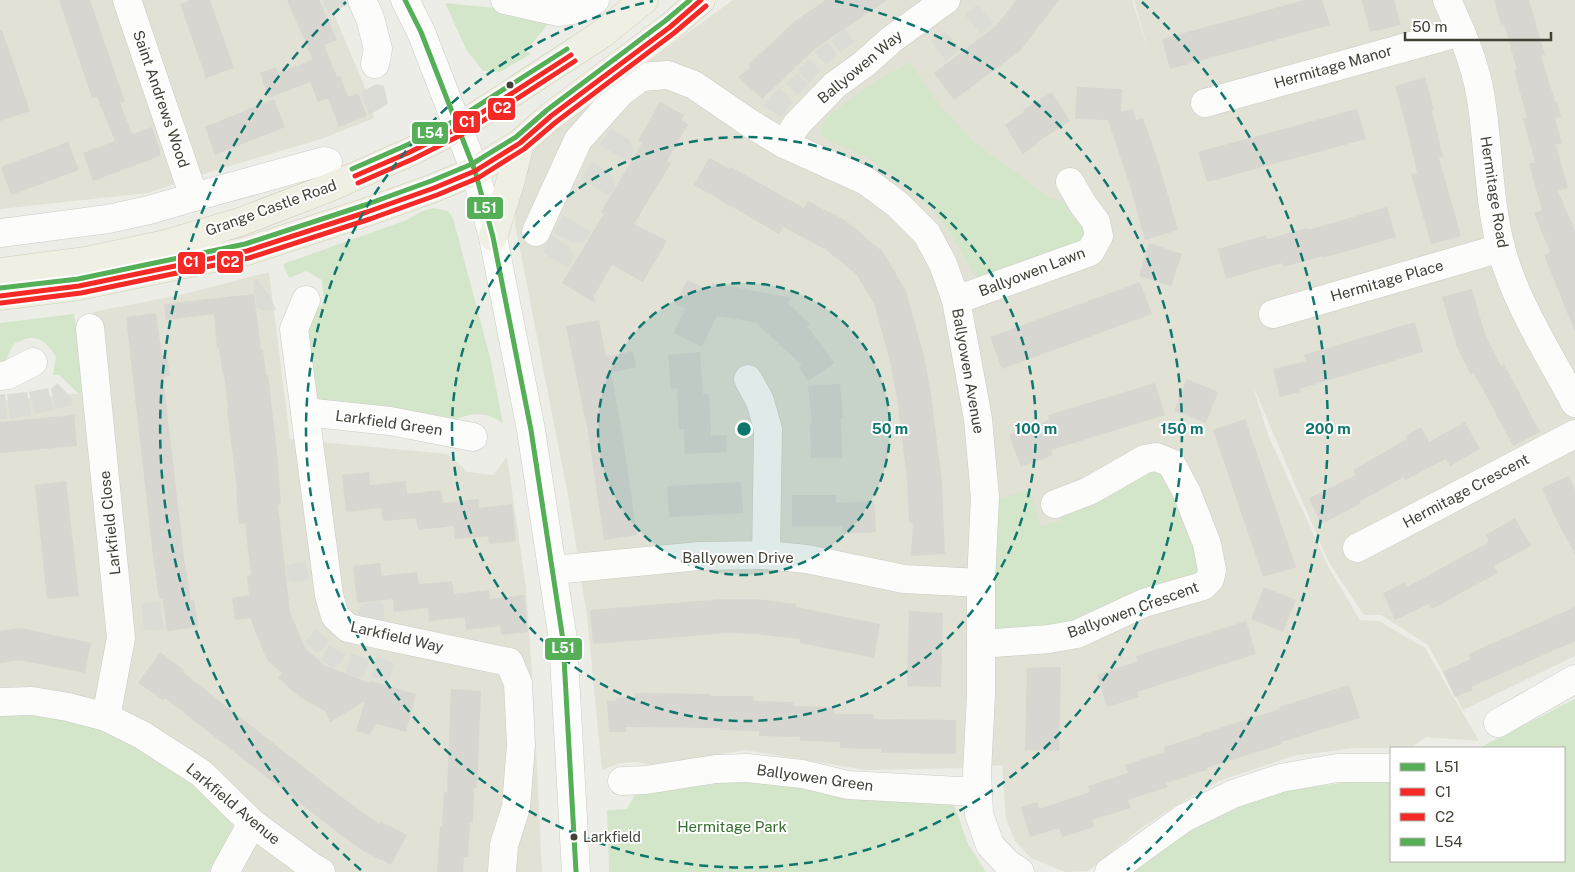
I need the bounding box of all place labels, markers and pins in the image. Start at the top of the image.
unlabelled marker [505,80,515,90]
centre of rings [735,420,753,438]
place label: Larkfield [583,829,641,845]
marker: Larkfield [569,832,579,842]

